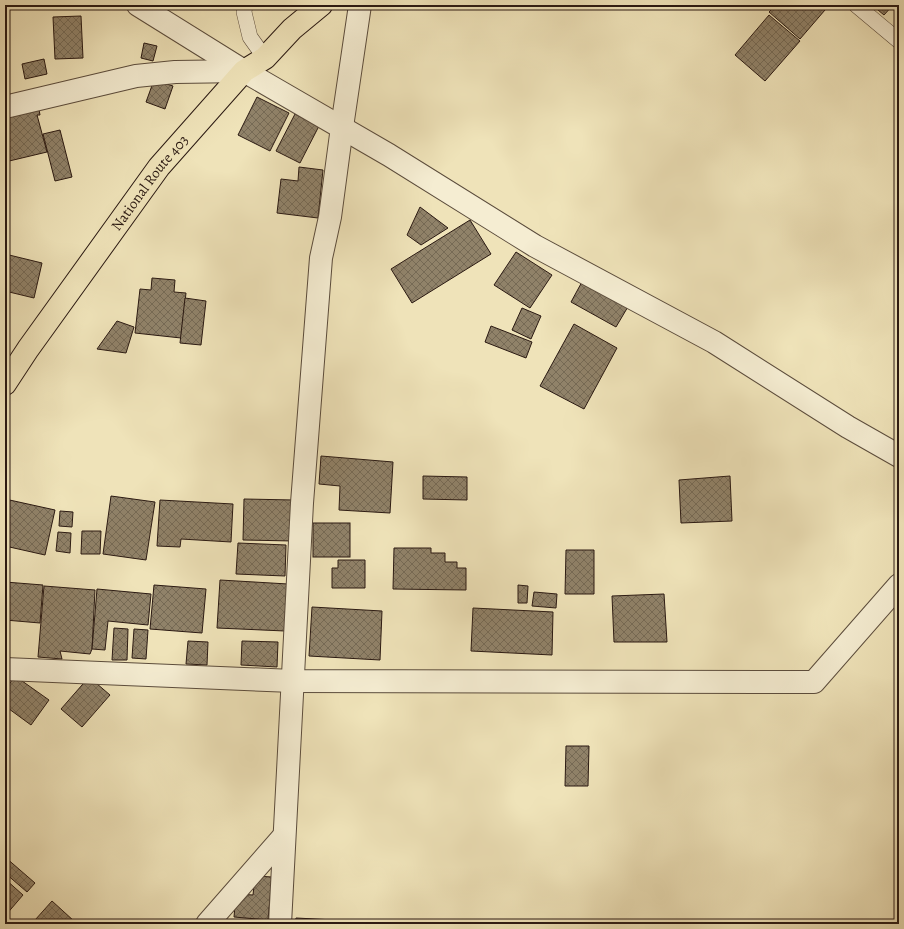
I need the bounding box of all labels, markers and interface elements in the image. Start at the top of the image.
street label: National Route 403 [106,130,193,235]

